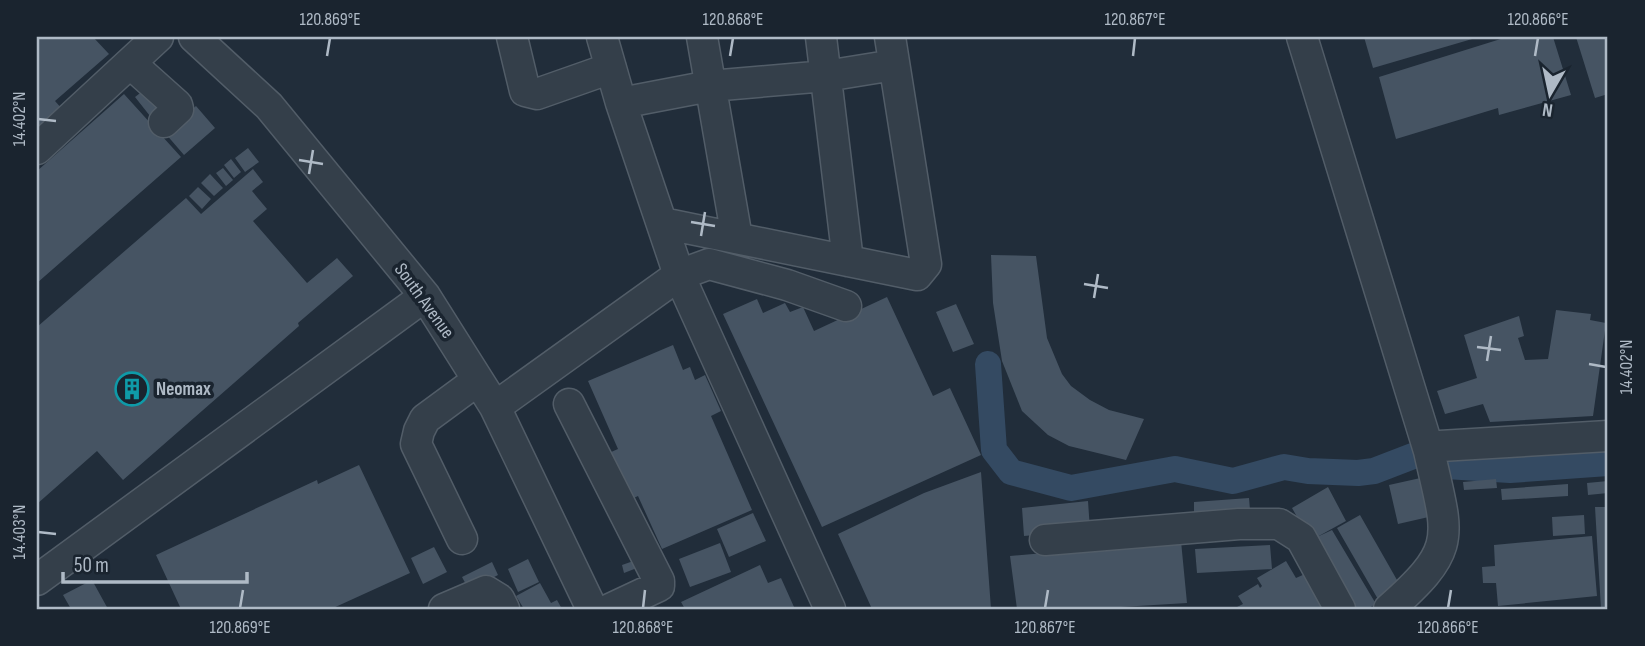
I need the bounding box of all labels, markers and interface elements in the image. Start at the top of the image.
text: 120.869°E [299,9,361,30]
text: 120.868°E [703,9,763,30]
text: 120.867°E [1104,9,1166,30]
text: 120.866°E [1507,9,1569,30]
north arrow [1516,60,1586,130]
text: 14.402°N [9,92,30,146]
text: N [1541,97,1554,121]
street label: South Avenue [389,259,459,343]
text: 14.402°N [1616,340,1637,394]
building icon: Neomax [113,370,151,408]
place label: Neomax [156,378,211,401]
text: 14.403°N [9,505,30,559]
scale bar [63,541,247,585]
text: 50 m [74,553,109,578]
text: 120.869°E [209,617,271,638]
text: 120.868°E [613,617,673,638]
text: 120.867°E [1014,617,1076,638]
text: 120.866°E [1417,617,1479,638]

